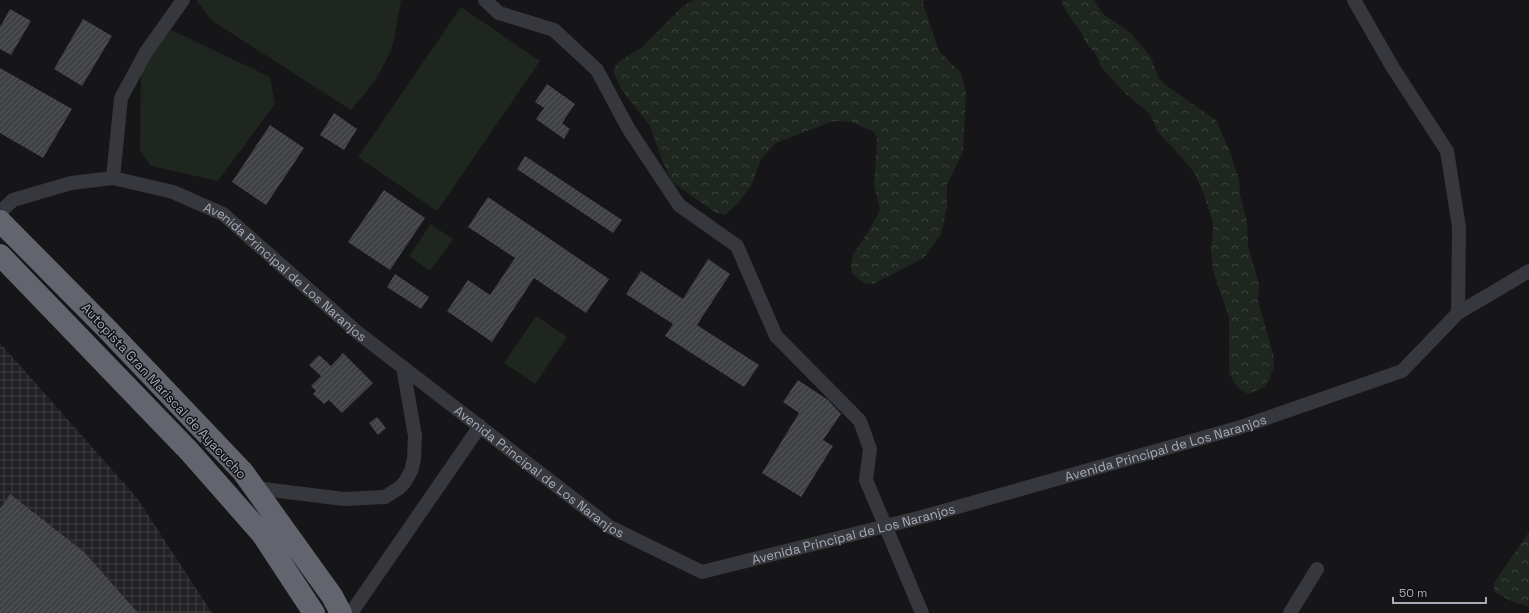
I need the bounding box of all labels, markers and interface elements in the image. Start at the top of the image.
street label: Avenida Principal de Los Naranjos [201,198,371,345]
street label: Autopista Gran Mariscal de Ayacucho [78,299,250,483]
street label: Avenida Principal de Los Naranjos [451,402,627,541]
street label: Avenida Principal de Los Naranjos [1063,410,1269,485]
street label: Avenida Principal de Los Naranjos [750,500,957,568]
scale bar [1393,579,1486,605]
text: 50 m [1399,585,1427,601]

